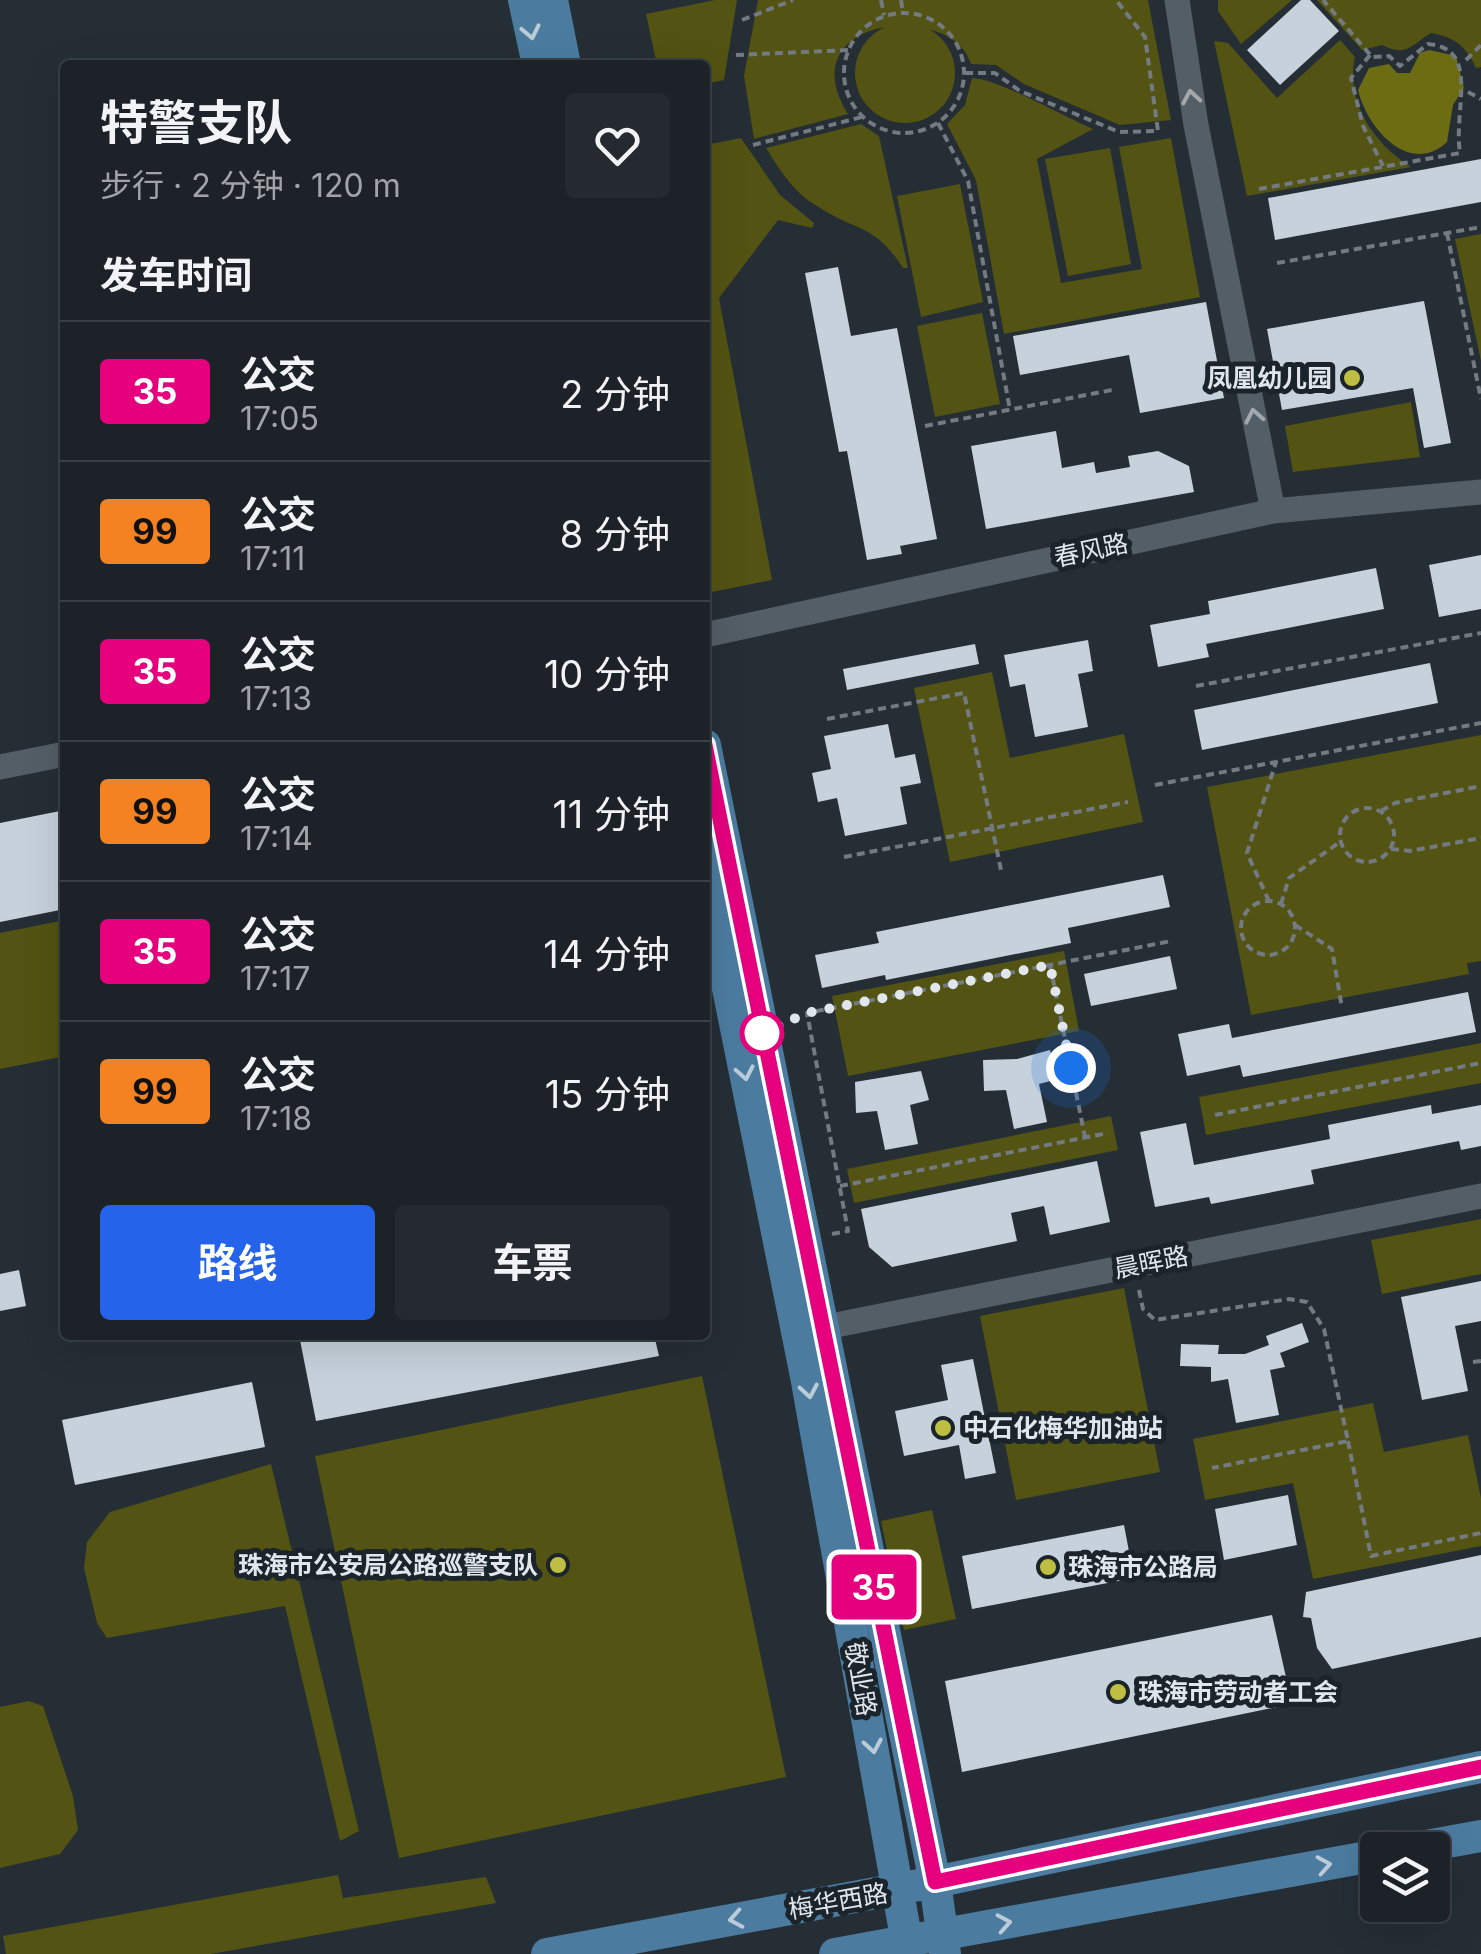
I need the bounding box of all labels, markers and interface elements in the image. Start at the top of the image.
one-way arrow [519,24,540,41]
one-way arrow [1181,89,1202,106]
text: 特警支队 [100,93,292,152]
button: heart [565,93,670,198]
text: 步行 · 2 分钟 · 120 m [100,166,401,205]
text: 发车时间 [100,252,252,298]
text: 公交 [240,351,316,397]
place label: 凤凰幼儿园 [1207,363,1332,393]
marker: 凤凰幼儿园 [1341,367,1363,389]
text: 35 [133,370,177,412]
text: 2 分钟 [560,371,670,417]
text: 17:05 [240,399,319,438]
one-way arrow [1244,407,1265,424]
text: 公交 [240,491,316,537]
text: 99 [132,510,178,552]
text: 8 分钟 [560,511,670,557]
street label: 春风路 [1051,528,1131,572]
text: 17:11 [240,539,305,578]
text: 公交 [240,631,316,677]
text: 35 [133,650,177,692]
text: 10 分钟 [544,651,670,697]
text: 17:13 [240,679,312,718]
text: 公交 [240,771,316,817]
text: 99 [132,790,178,832]
text: 11 分钟 [552,791,670,837]
text: 17:14 [240,819,313,858]
text: 公交 [240,911,316,957]
text: 35 [133,930,177,972]
text: 14 分钟 [543,931,670,977]
text: 17:17 [240,959,310,998]
unlabelled marker [741,1012,783,1054]
your location [1046,1043,1096,1093]
text: 公交 [240,1051,316,1097]
one-way arrow [734,1064,755,1081]
text: 99 [132,1070,178,1112]
text: 15 分钟 [545,1071,670,1117]
text: 17:18 [240,1099,312,1138]
button: 路线 [100,1205,375,1320]
button: 车票 [395,1205,670,1320]
street label: 晨晖路 [1111,1240,1191,1284]
one-way arrow [798,1383,819,1399]
place label: 中石化梅华加油站 [963,1413,1163,1443]
marker: 中石化梅华加油站 [932,1417,954,1439]
place label: 珠海市公安局公路巡警支队 [238,1550,538,1580]
place label: 珠海市公路局 [1068,1552,1218,1582]
marker: 珠海市公安局公路巡警支队 [547,1554,569,1576]
line badge: 35 [829,1554,919,1620]
marker: 珠海市公路局 [1037,1556,1059,1578]
text: 35 [852,1566,896,1608]
street label: 敬业路 [840,1639,882,1719]
place label: 珠海市劳动者工会 [1138,1677,1338,1707]
marker: 珠海市劳动者工会 [1107,1681,1129,1703]
one-way arrow [861,1737,882,1754]
map controls [1360,1832,1450,1922]
button: layers [1360,1832,1450,1922]
one-way arrow [1315,1855,1332,1876]
street label: 梅华西路 [786,1878,890,1924]
one-way arrow [728,1908,744,1929]
one-way arrow [996,1913,1012,1934]

